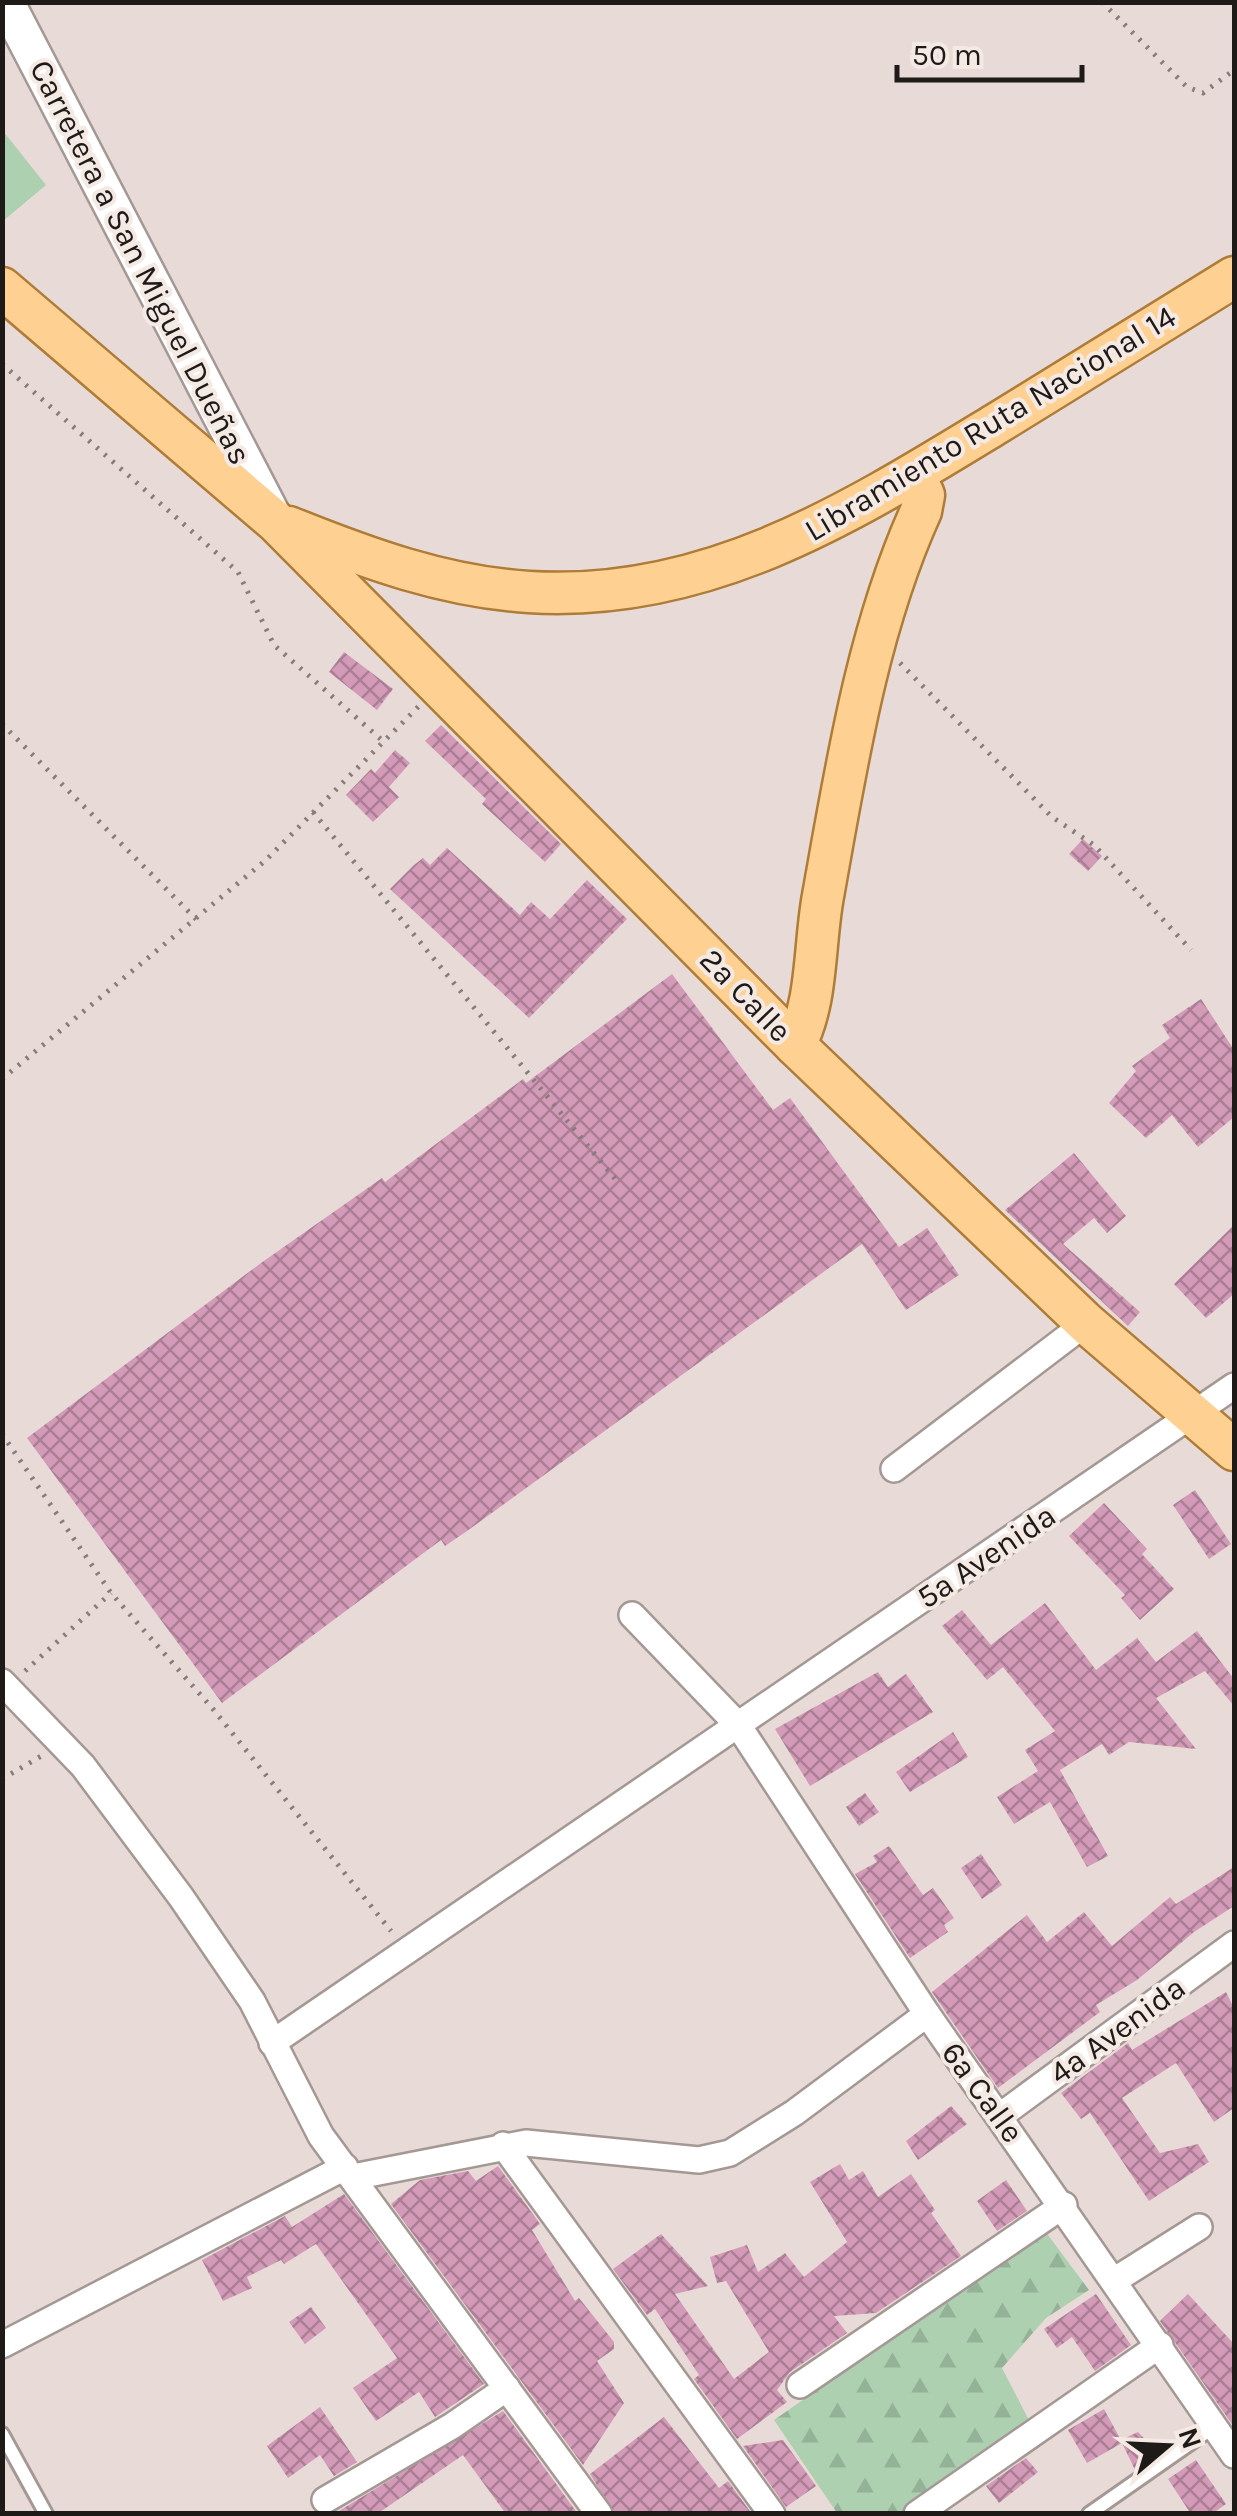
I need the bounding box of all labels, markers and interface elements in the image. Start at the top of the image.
scale bar [897,20,1082,82]
text: 50 m [912,37,982,73]
street label: Carretera a San Miguel Dueñas [22,54,259,471]
street label: Libramiento Ruta Nacional 14 [798,298,1183,549]
street label: 2a Calle [692,941,799,1050]
street label: 5a Avenida [910,1497,1062,1616]
street label: 4a Avenida [1042,1969,1192,2092]
street label: 6a Calle [934,2035,1031,2150]
north arrow [1117,2396,1217,2496]
text: N [1171,2423,1209,2453]

